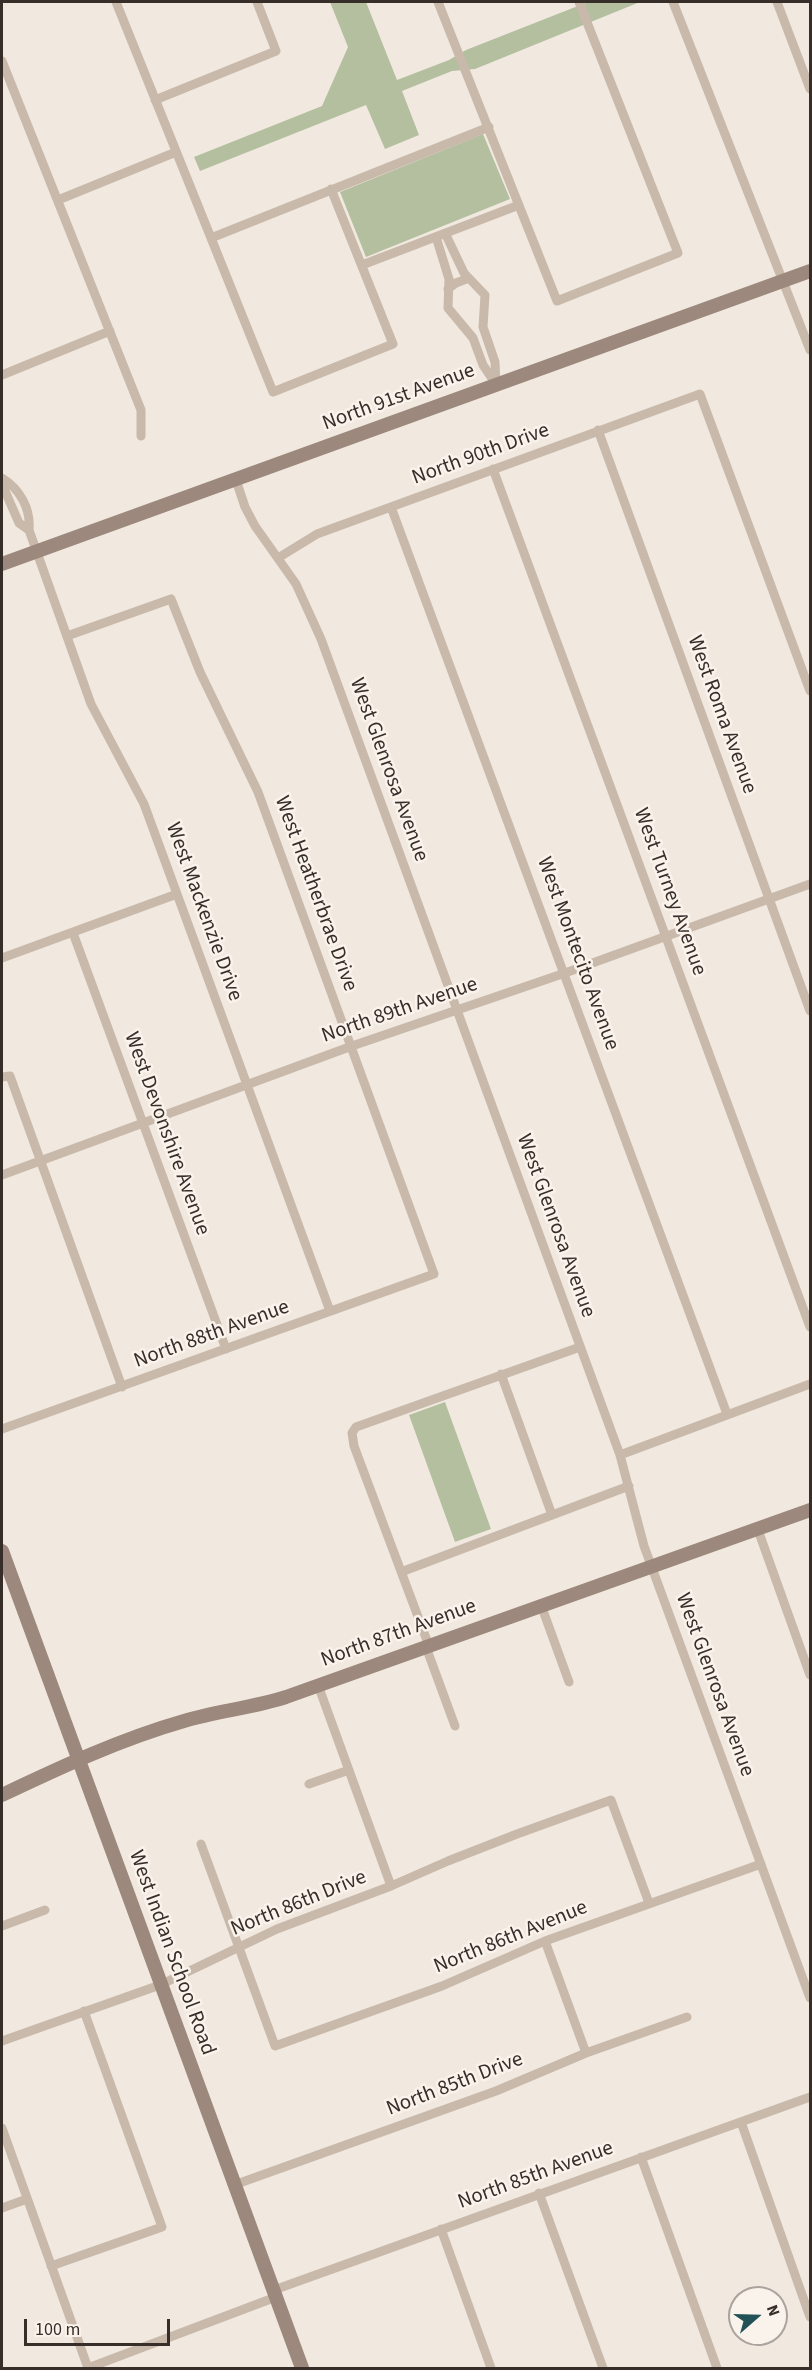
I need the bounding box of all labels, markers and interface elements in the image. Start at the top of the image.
street label: North 91st Avenue [319,359,479,437]
street label: North 90th Drive [409,419,553,491]
street label: West Roma Avenue [681,632,761,798]
street label: West Glenrosa Avenue [343,675,433,865]
street label: West Heatherbrae Drive [268,793,362,995]
street label: West Turney Avenue [627,805,711,979]
street label: West Mackenzie Drive [159,819,247,1005]
street label: West Montecito Avenue [530,854,624,1054]
street label: North 89th Avenue [319,973,481,1049]
street label: West Devonshire Avenue [117,1029,215,1239]
street label: West Glenrosa Avenue [510,1131,600,1321]
street label: North 88th Avenue [131,1295,293,1375]
street label: West Glenrosa Avenue [669,1590,759,1780]
street label: North 87th Avenue [318,1594,480,1674]
street label: West Indian School Road [122,1847,220,2059]
street label: North 86th Drive [227,1865,371,1943]
street label: North 86th Avenue [431,1896,591,1980]
street label: North 85th Drive [383,2047,527,2123]
street label: North 85th Avenue [455,2136,617,2216]
north arrow [728,2286,788,2346]
text: N [761,2302,785,2319]
scale bar [27,2307,172,2345]
text: 100 m [35,2317,80,2342]

